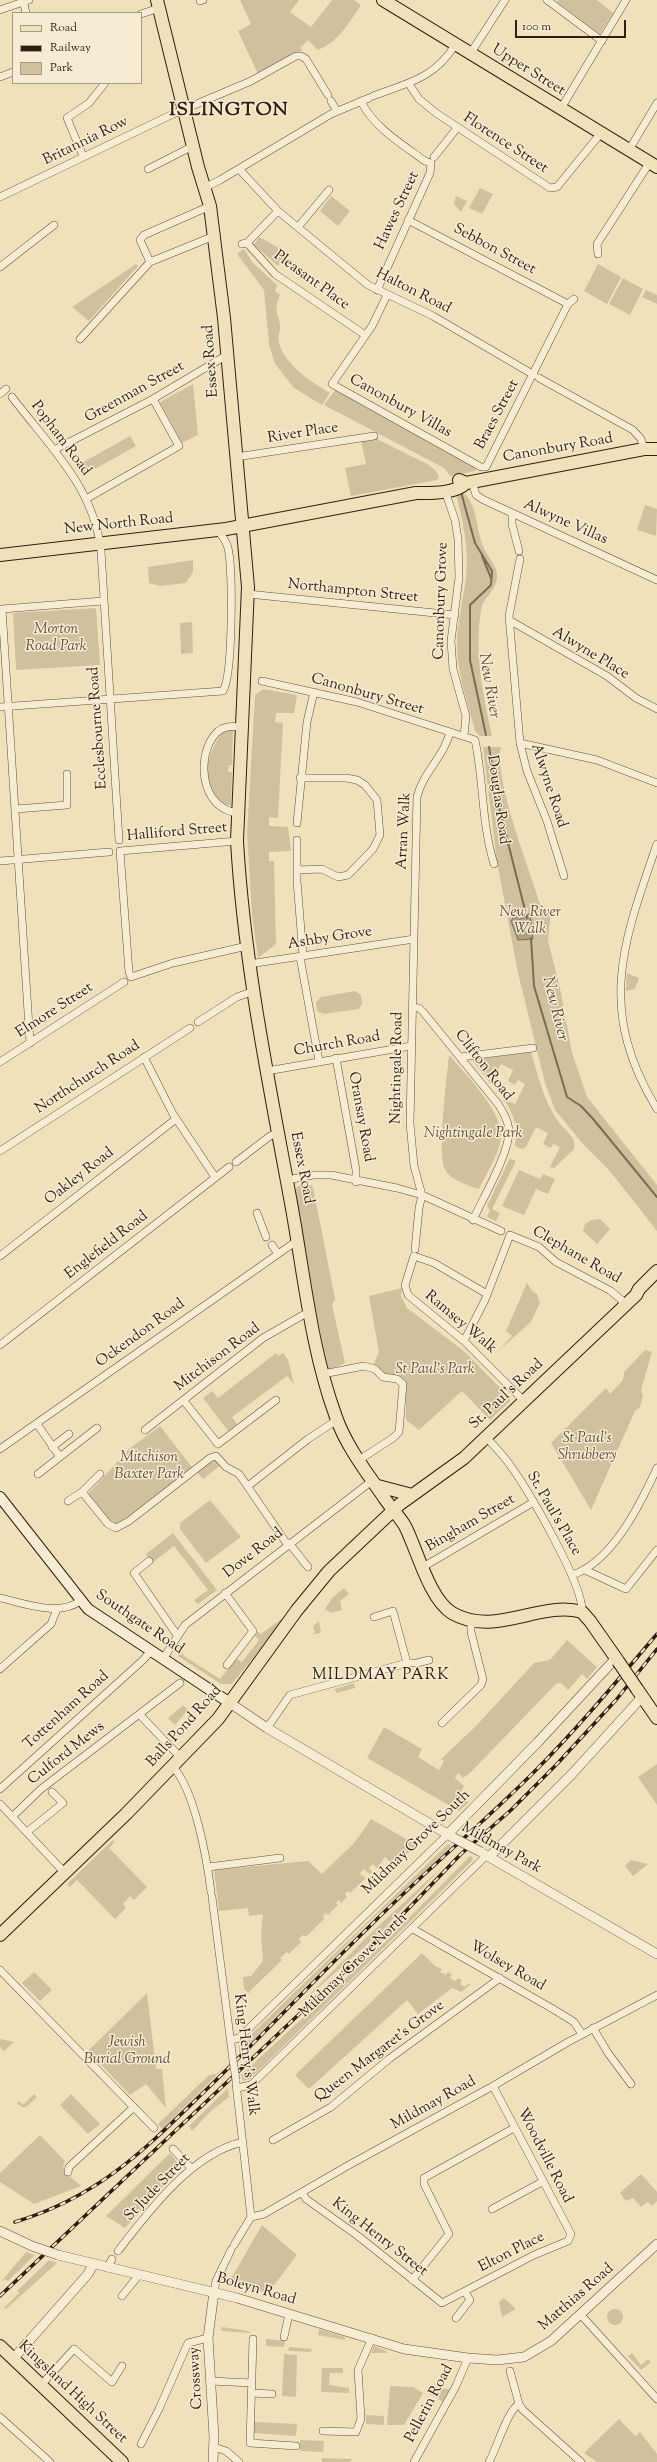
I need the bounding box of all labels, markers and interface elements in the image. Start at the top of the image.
legend [12,12,142,84]
scale bar [517,12,628,38]
text: 100 m [522,18,551,36]
text: Road [50,19,77,37]
text: Railway [50,39,91,57]
street label: Upper Street [488,41,568,101]
text: Park [50,59,73,77]
district label: ISLINGTON [169,101,289,123]
street label: Florence Street [459,110,551,178]
street label: Britannia Row [40,114,132,170]
street label: Hawes Street [372,169,424,253]
street label: Sebbon Street [450,221,538,279]
street label: Pleasant Place [270,247,352,315]
street label: Halton Road [372,265,454,319]
street label: Essex Road [200,324,224,398]
street label: Greenman Street [82,358,188,428]
street label: Canonbury Villas [346,371,454,443]
street label: Braes Street [472,377,524,453]
street label: Popham Road [26,398,94,480]
street label: River Place [266,420,340,448]
street label: Canonbury Road [502,430,614,468]
street label: Alwyne Villas [520,496,610,550]
street label: New North Road [64,510,174,540]
street label: Canonbury Grove [431,542,453,660]
street label: Northampton Street [287,576,419,608]
park label: Morton Road Park [25,621,87,656]
street label: Alwyne Place [548,624,632,684]
water label: New River [473,652,503,720]
street label: Ecclesbourne Road [86,666,112,790]
street label: Canonbury Street [309,670,425,720]
street label: Alwyne Road [526,742,570,830]
street label: Douglas Road [482,754,512,846]
street label: Arran Walk [394,792,416,870]
street label: Halliford Street [126,820,228,846]
park label: New River Walk [499,904,561,939]
street label: Ashby Grove [287,923,373,955]
water label: New River [537,975,571,1043]
street label: Elmore Street [13,979,97,1043]
street label: Nightingale Road [388,1012,408,1124]
street label: Clifton Road [450,1027,516,1105]
street label: Church Road [292,1029,382,1061]
street label: Northchurch Road [32,1037,144,1119]
street label: Oransay Road [343,1071,377,1163]
park label: Nightingale Park [424,1125,522,1143]
street label: Essex Road [285,1131,317,1205]
street label: Oakley Road [42,1144,118,1210]
street label: Englefield Road [62,1208,152,1284]
street label: Clephane Road [528,1223,624,1289]
street label: Ramsey Walk [420,1288,500,1358]
street label: Ockendon Road [93,1296,189,1372]
street label: Mitchison Road [172,1320,264,1396]
street label: St. Paul's Road [466,1356,548,1434]
park label: St Paul's Park [396,1361,474,1379]
park label: St Paul's Shrubbery [558,1430,616,1465]
park label: Mitchison Baxter Park [114,1449,184,1484]
street label: St. Paul's Place [522,1469,584,1559]
street label: Bingham Street [423,1491,519,1557]
street label: Dove Road [220,1525,288,1583]
street label: Southgate Road [91,1587,187,1659]
district label: MILDMAY PARK [312,1666,450,1686]
street label: Tottenham Road [21,1668,113,1754]
street label: Balls Pond Road [144,1682,226,1772]
street label: Culford Mews [25,1718,109,1790]
street label: Mildmay Grove South [359,1787,475,1899]
street label: Mildmay Park [458,1820,544,1878]
street label: Mildmay Grove North [296,1910,412,2022]
street label: Wolsey Road [466,1938,548,1996]
street label: King Henry's Walk [229,1993,261,2117]
street label: Queen Margaret's Grove [312,1997,448,2107]
park label: Jewish Burial Ground [84,2034,170,2069]
street label: Mildmay Road [389,2073,479,2135]
street label: Woodville Road [512,2106,576,2206]
street label: St Jude Street [121,2150,195,2226]
street label: King Henry Street [327,2195,431,2281]
street label: Elton Place [476,2229,548,2277]
street label: Matthias Road [536,2261,618,2335]
street label: Boleyn Road [214,2270,298,2310]
street label: Kingsland High Street [14,2338,130,2448]
street label: Crossway [186,2346,208,2410]
street label: Pellerin Road [402,2362,458,2446]

